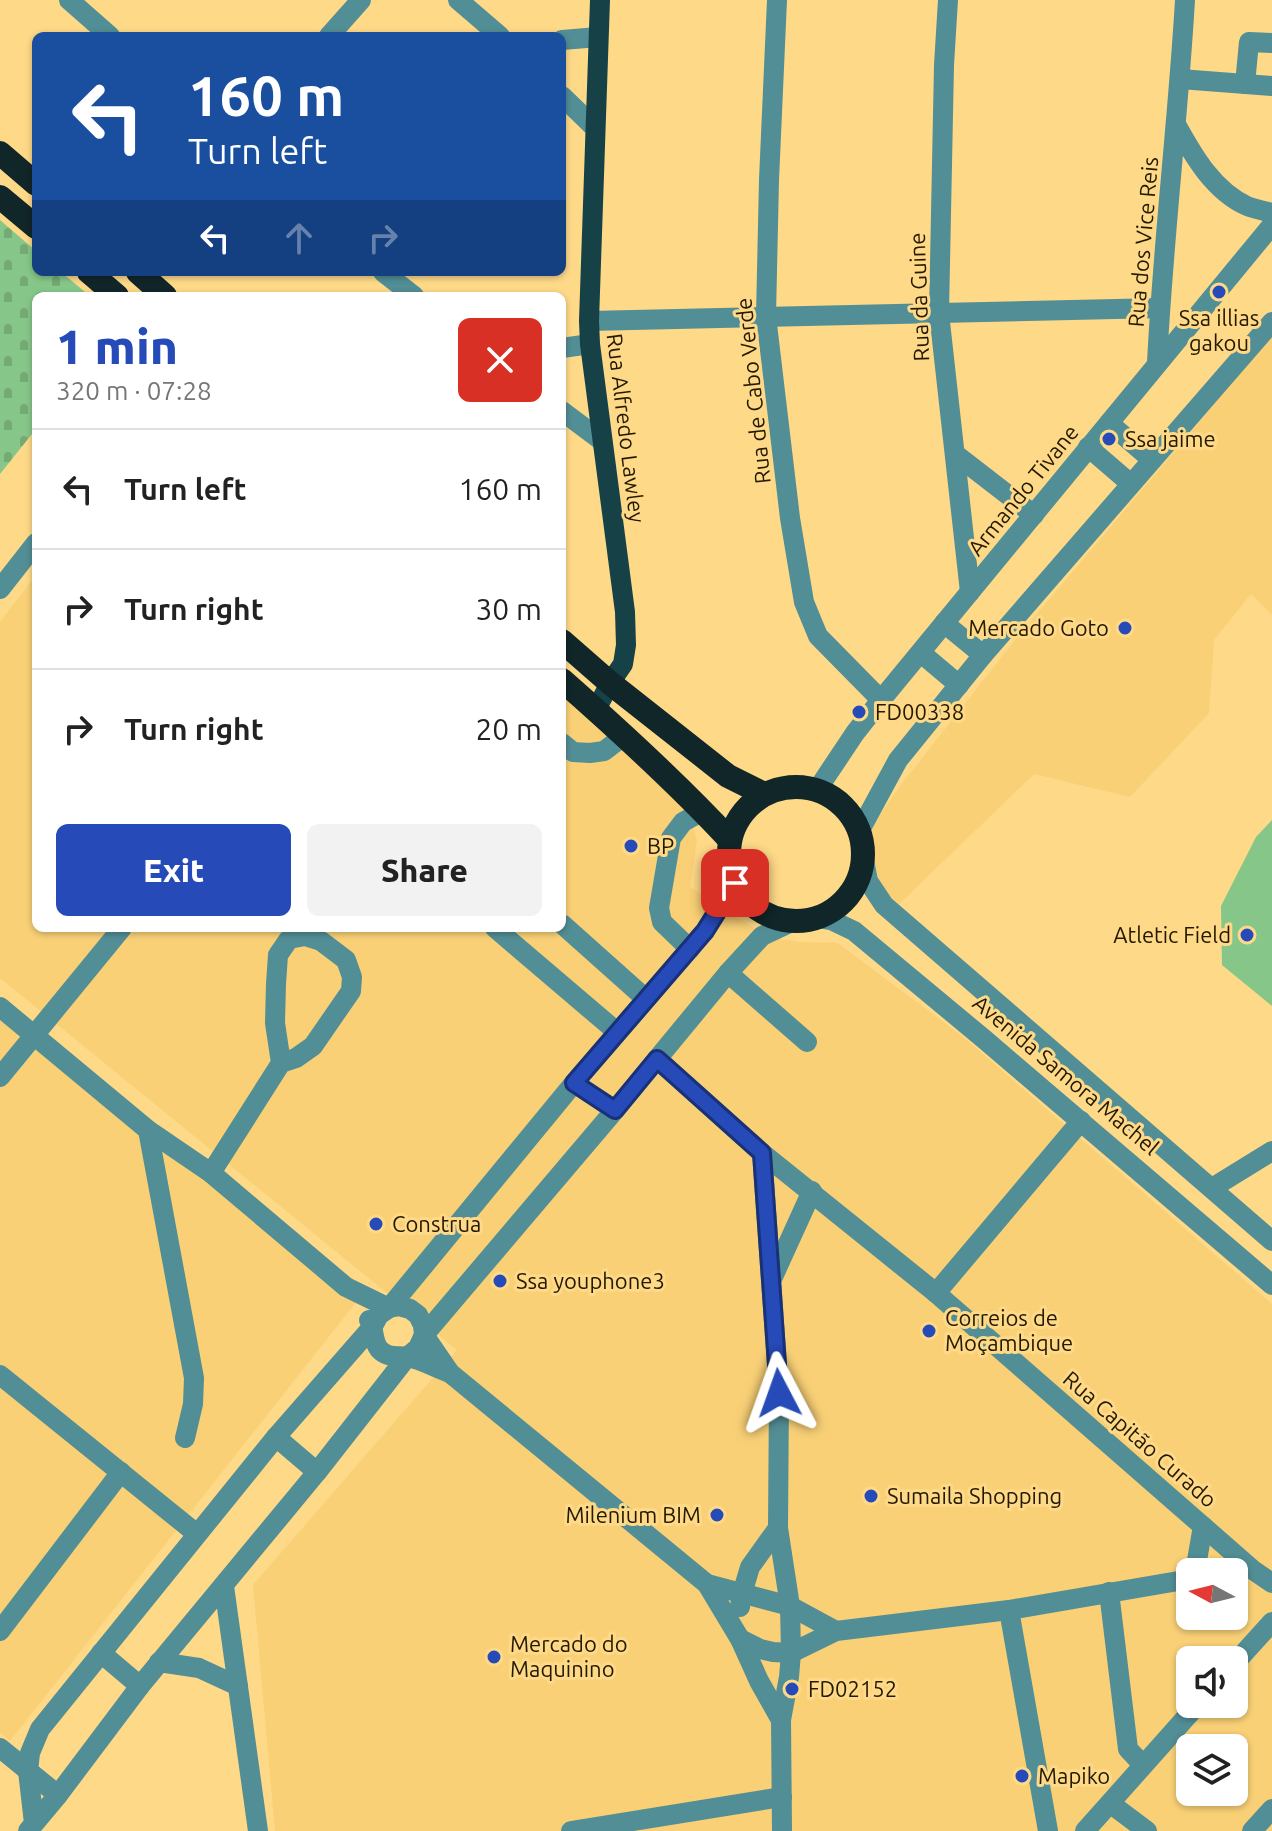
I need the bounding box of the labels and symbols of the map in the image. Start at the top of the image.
street label: Rua dos Vice Reis [1123,156,1162,328]
street label: Rua da Guine [904,232,933,362]
marker: Ssa illias gakou [1210,283,1228,301]
street label: Rua de Cabo Verde [730,297,775,485]
place label: Ssa illias gakou [1179,305,1259,355]
street label: Rua Alfredo Lawley [602,332,651,524]
street label: Armando Tivane [962,419,1083,560]
place label: Ssa jaime [1125,426,1216,451]
marker: Ssa jaime [1100,430,1118,448]
place label: Mercado Goto [968,615,1109,640]
marker: Mercado Goto [1116,619,1134,637]
place label: FD00338 [875,699,964,724]
marker: FD00338 [850,703,868,721]
place label: BP [647,833,674,858]
marker: BP [622,837,640,855]
pin [701,849,769,917]
place label: Atletic Field [1113,922,1231,947]
marker: Atletic Field [1238,926,1256,944]
street label: Avenida Samora Machel [968,990,1164,1160]
place label: Construa [392,1211,481,1236]
marker: Construa [367,1215,385,1233]
place label: Ssa youphone3 [516,1268,665,1293]
marker: Ssa youphone3 [491,1272,509,1290]
place label: Correios de Moçambique [945,1305,1073,1355]
marker: Correios de Moçambique [920,1322,938,1340]
position arrow [737,1351,821,1435]
street label: Rua Capitão Curado [1059,1365,1222,1512]
place label: Sumaila Shopping [887,1483,1062,1508]
marker: Sumaila Shopping [862,1487,880,1505]
place label: Milenium BIM [565,1502,701,1527]
marker: Milenium BIM [708,1506,726,1524]
north arrow [1176,1558,1248,1630]
place label: Mercado do Maquinino [510,1631,628,1681]
marker: Mercado do Maquinino [485,1648,503,1666]
place label: FD02152 [808,1676,897,1701]
marker: FD02152 [783,1680,801,1698]
place label: Mapiko [1038,1763,1110,1788]
marker: Mapiko [1013,1767,1031,1785]

